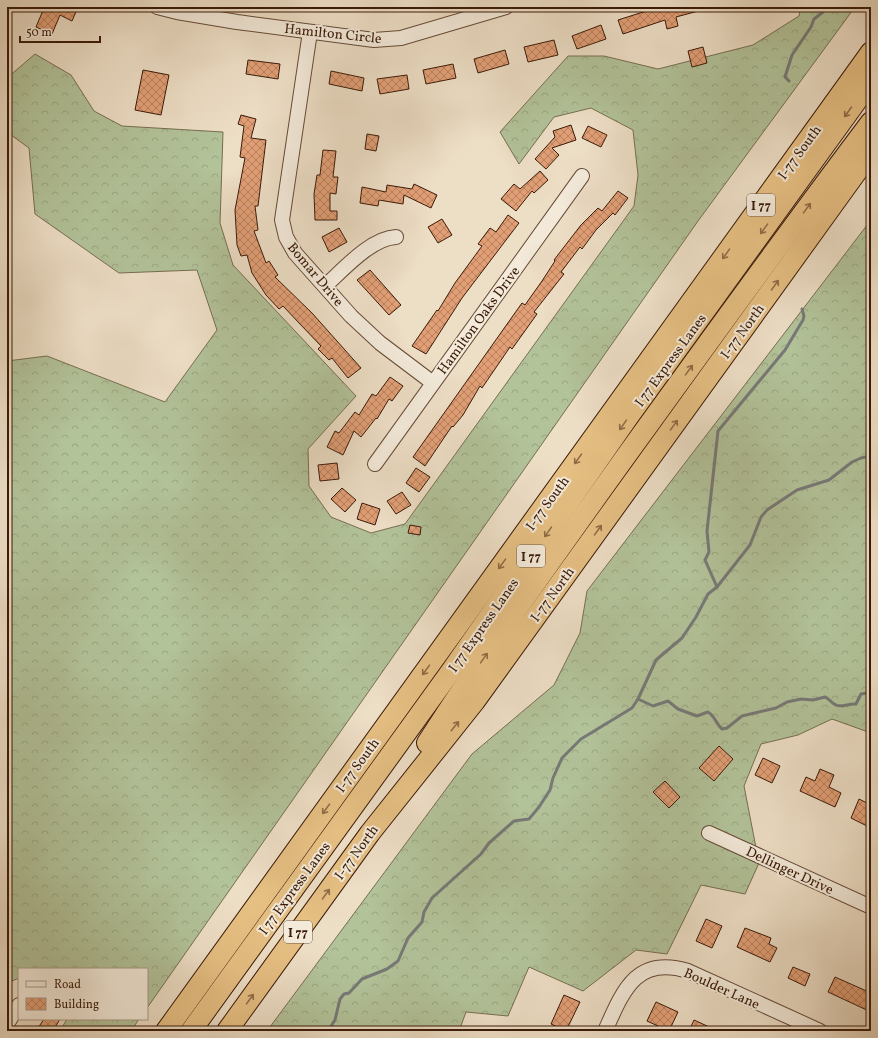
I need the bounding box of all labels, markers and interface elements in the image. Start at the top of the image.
scale bar [20,18,100,44]
street label: Hamilton Circle [283,20,383,49]
text: 50 m [26,25,52,41]
one-way arrow [844,106,852,117]
street label: I-77 South [774,122,826,184]
road number: I 77 [747,194,775,216]
one-way arrow [803,203,811,214]
one-way arrow [760,223,768,234]
street label: Bomar Drive [282,239,348,311]
one-way arrow [722,248,730,259]
street label: Hamilton Oaks Drive [433,263,525,379]
one-way arrow [771,280,779,291]
street label: I-77 North [717,301,770,363]
street label: I 77 Express Lanes [631,310,712,411]
one-way arrow [685,364,693,375]
one-way arrow [619,420,627,431]
one-way arrow [670,420,678,431]
one-way arrow [574,453,582,464]
street label: I-77 South [522,473,574,535]
one-way arrow [594,525,602,536]
one-way arrow [544,526,552,537]
road number: I 77 [517,545,545,567]
one-way arrow [498,559,506,570]
street label: I-77 North [527,564,580,626]
street label: I 77 Express Lanes [445,575,524,677]
one-way arrow [479,653,488,664]
one-way arrow [422,664,430,675]
one-way arrow [451,720,460,731]
street label: I-77 South [332,735,384,797]
one-way arrow [322,804,330,815]
street label: I-77 North [331,822,384,884]
street label: I 77 Express Lanes [255,838,333,938]
street label: Dellinger Drive [743,843,837,900]
one-way arrow [321,888,330,899]
road number: I 77 [284,921,312,943]
street label: Boulder Lane [680,964,763,1015]
legend [18,968,148,1020]
text: Road [54,977,81,993]
one-way arrow [246,994,254,1005]
text: Building [54,997,99,1013]

